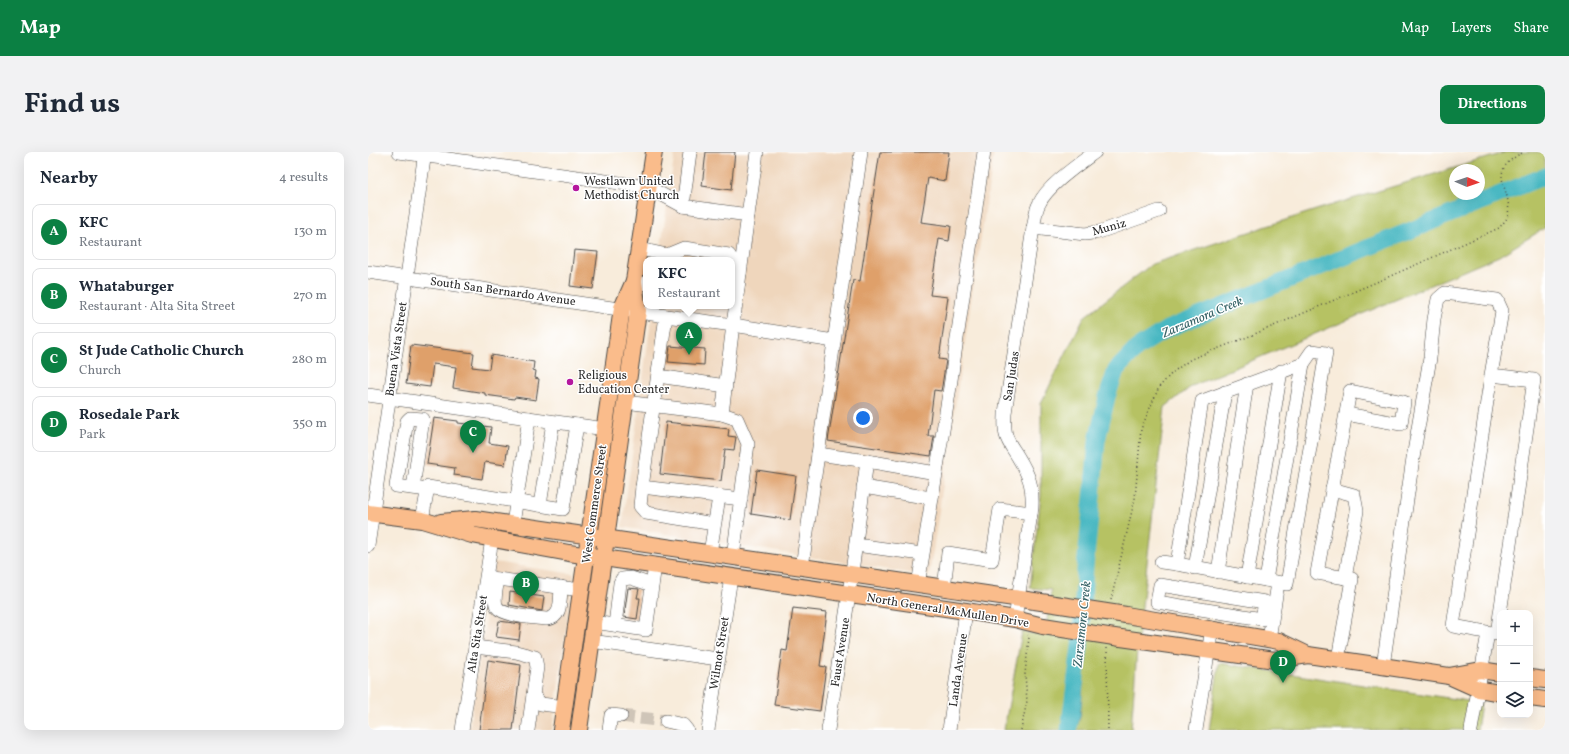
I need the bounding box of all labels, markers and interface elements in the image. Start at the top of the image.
text: Map [20,15,61,41]
text: Map [1401,19,1429,38]
text: Layers [1451,19,1491,38]
text: Share [1513,19,1549,38]
text: Find us [24,85,120,124]
button: Directions [1440,85,1545,124]
north arrow [1449,164,1485,200]
text: Nearby [40,167,98,190]
text: 4 results [279,169,328,187]
place label: Westlawn United Methodist Church [584,174,680,204]
marker: Westlawn United Methodist Church [571,183,581,193]
text: KFC [79,213,108,234]
street label: Muniz [1090,216,1128,240]
text: A [49,223,59,241]
text: 130 m [294,223,327,241]
text: Restaurant [79,234,142,252]
popup [643,257,735,309]
text: KFC [658,264,687,285]
street label: South San Bernardo Avenue [429,274,577,310]
text: Whataburger [79,277,174,298]
text: Restaurant [658,285,720,303]
text: B [50,287,58,305]
text: 270 m [293,287,327,305]
water label: Zarzamora Creek [1159,293,1246,343]
text: Restaurant · Alta Sita Street [79,298,235,316]
street label: Buena Vista Street [382,301,412,398]
pin: A [676,322,702,355]
text: St Jude Catholic Church [79,341,244,362]
street label: San Judas [1000,350,1024,402]
text: C [50,351,58,369]
text: 280 m [291,351,327,369]
text: Church [79,362,121,380]
place label: Religious Education Center [578,368,669,398]
marker: Religious Education Center [565,377,575,387]
text: Rosedale Park [79,405,180,426]
your location [853,408,873,428]
text: D [49,415,59,433]
text: 350 m [292,415,327,433]
pin: C [460,420,486,453]
text: Park [79,426,106,444]
street label: West Commerce Street [579,444,611,564]
pin: B [513,571,539,604]
water label: Zarzamora Creek [1069,580,1096,669]
street label: North General McMullen Drive [866,590,1030,632]
street label: Alta Sita Street [464,594,492,674]
map controls [1497,610,1533,718]
button: + [1497,610,1533,646]
street label: Wilmot Street [706,615,734,691]
street label: Faust Avenue [828,616,854,688]
street label: Landa Avenue [946,632,972,708]
button: − [1497,646,1533,682]
pin: D [1270,650,1296,683]
button: layers [1497,682,1533,718]

